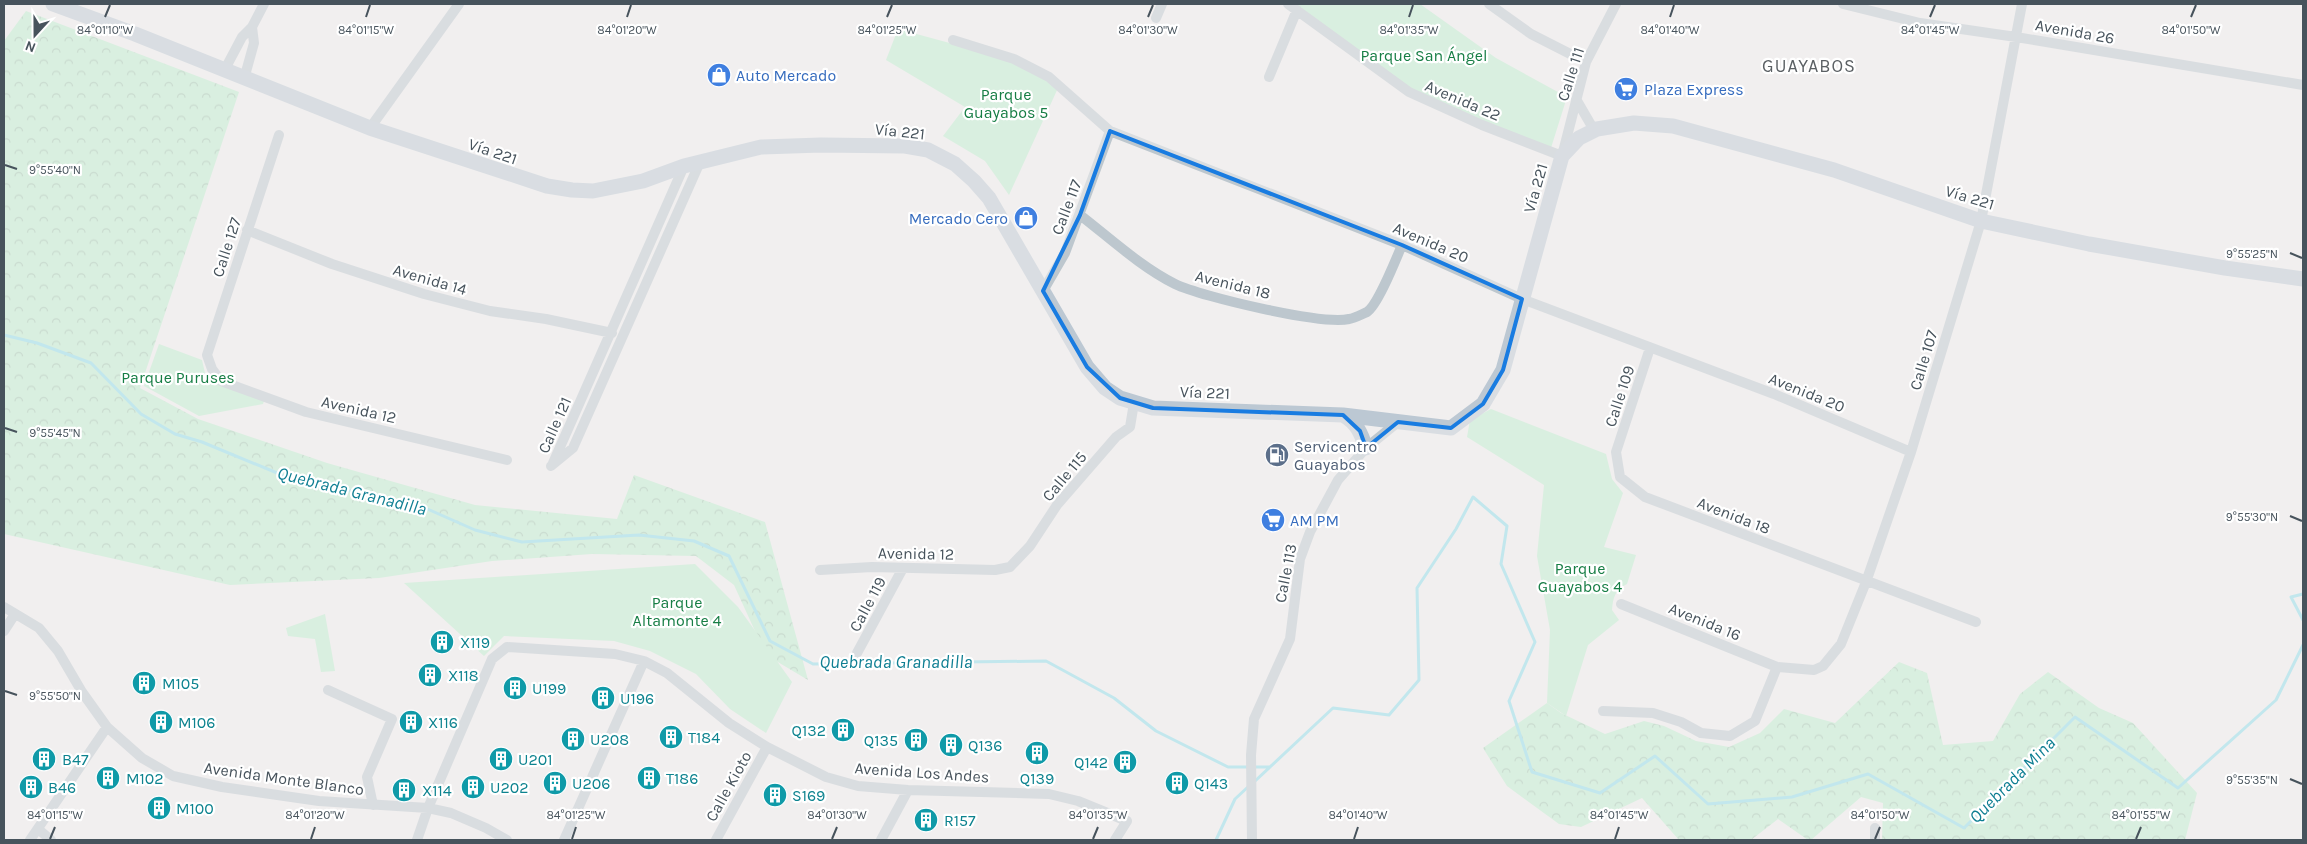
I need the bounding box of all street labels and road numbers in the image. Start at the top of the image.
street label: Avenida 26 [2034,15,2116,48]
street label: Calle 111 [1553,45,1588,103]
street label: Avenida 22 [1422,76,1503,125]
street label: Vía 221 [874,119,926,144]
street label: Vía 221 [466,134,520,169]
street label: Vía 221 [1519,161,1552,215]
street label: Calle 117 [1047,176,1086,238]
street label: Vía 221 [1943,181,1997,214]
street label: Calle 127 [208,214,245,279]
street label: Avenida 20 [1390,218,1472,267]
street label: Avenida 14 [391,260,469,299]
street label: Avenida 18 [1193,266,1272,303]
street label: Calle 107 [1905,327,1942,393]
street label: Calle 109 [1601,363,1638,429]
street label: Avenida 20 [1766,369,1848,416]
street label: Vía 221 [1180,382,1230,403]
street label: Avenida 12 [320,392,398,427]
street label: Calle 121 [534,394,575,456]
street label: Calle 115 [1038,448,1091,505]
street label: Avenida 18 [1695,493,1773,538]
street label: Calle 113 [1270,542,1301,604]
street label: Avenida 12 [878,543,954,564]
street label: Calle 119 [845,574,890,635]
street label: Avenida 16 [1666,598,1744,645]
street label: Calle Kioto [701,748,756,825]
street label: Avenida Monte Blanco [203,758,365,799]
street label: Avenida Los Andes [854,758,990,787]

